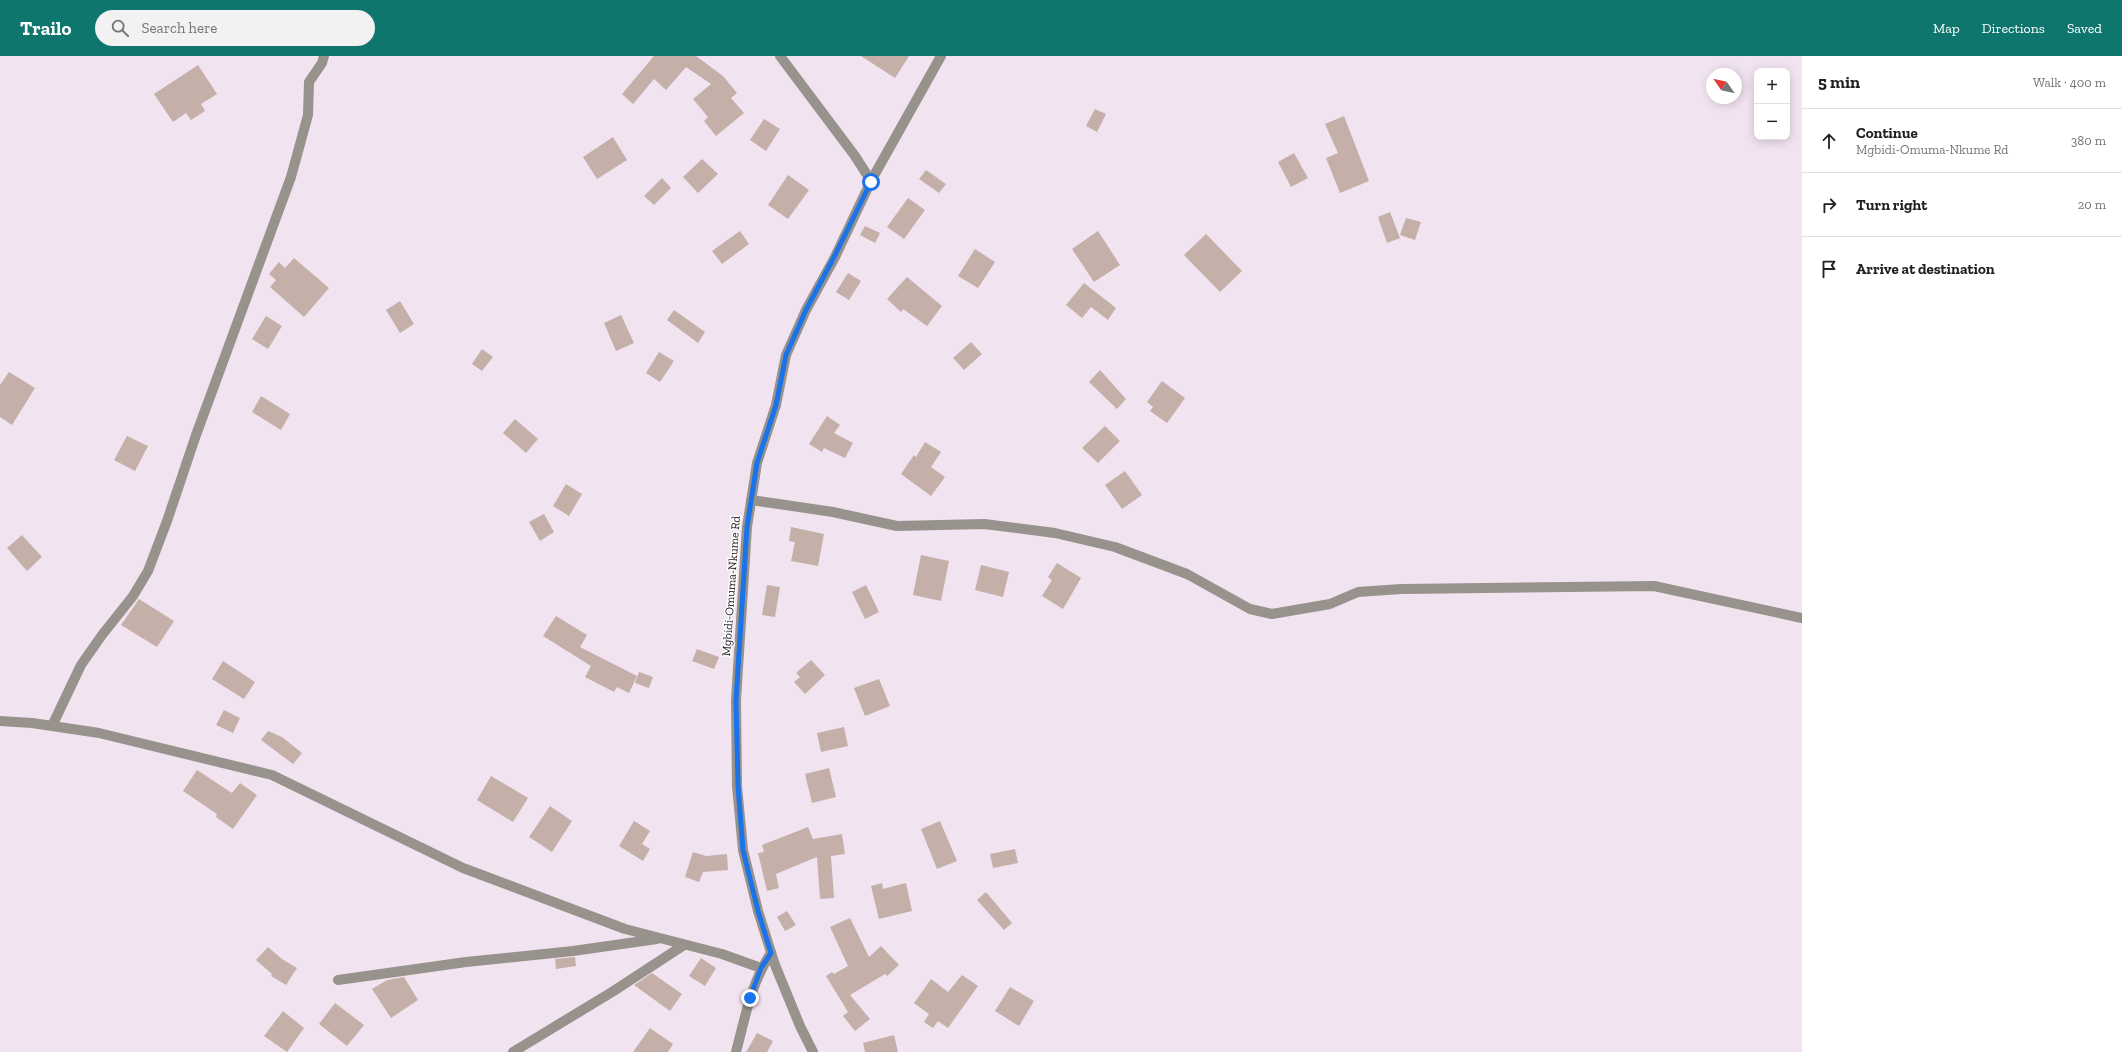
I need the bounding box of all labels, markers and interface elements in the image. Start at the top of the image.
search box [95,10,375,46]
text: Trailo [20,17,71,40]
icon: search [109,17,131,39]
text: Search here [141,19,217,37]
text: Map [1933,20,1960,37]
text: Directions [1982,20,2045,37]
text: Saved [2067,20,2102,37]
north arrow [1706,68,1742,104]
map controls [1754,68,1790,140]
button: + [1754,68,1790,104]
text: 5 min [1818,72,1860,92]
text: Walk · 400 m [2033,75,2106,90]
button: − [1754,104,1790,140]
text: Continue [1856,124,1918,142]
icon: ahead [1818,130,1840,152]
text: 380 m [2071,133,2106,148]
text: Mgbidi-Omuma-Nkume Rd [1856,142,2008,157]
route start [862,173,880,191]
icon: right [1818,194,1840,216]
text: Turn right [1856,196,1927,214]
text: 20 m [2078,197,2106,212]
icon: arrive [1818,258,1840,280]
text: Arrive at destination [1856,260,1995,278]
street label: Mgbidi-Omuma-Nkume Rd [719,515,743,657]
route end [741,989,759,1007]

